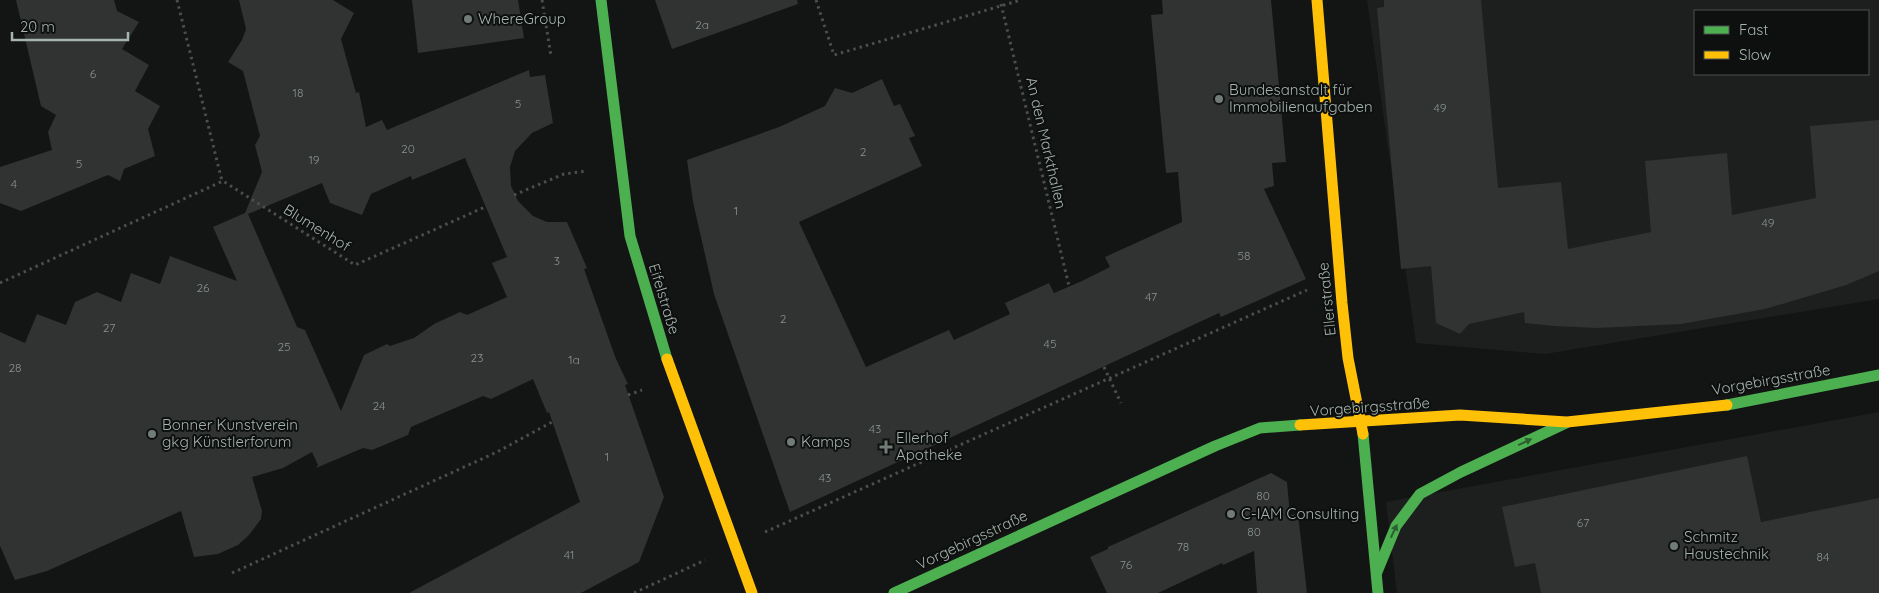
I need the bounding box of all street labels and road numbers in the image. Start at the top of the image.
street label: An den Markthallen [1022,75,1071,211]
street label: Blumenhof [280,200,355,256]
street label: Eifelstraße [645,261,684,336]
street label: Ellerstraße [1313,261,1340,337]
street label: Vorgebirgsstraße [1710,360,1832,399]
street label: Vorgebirgsstraße [1309,393,1431,420]
street label: Vorgebirgsstraße [913,506,1030,574]

